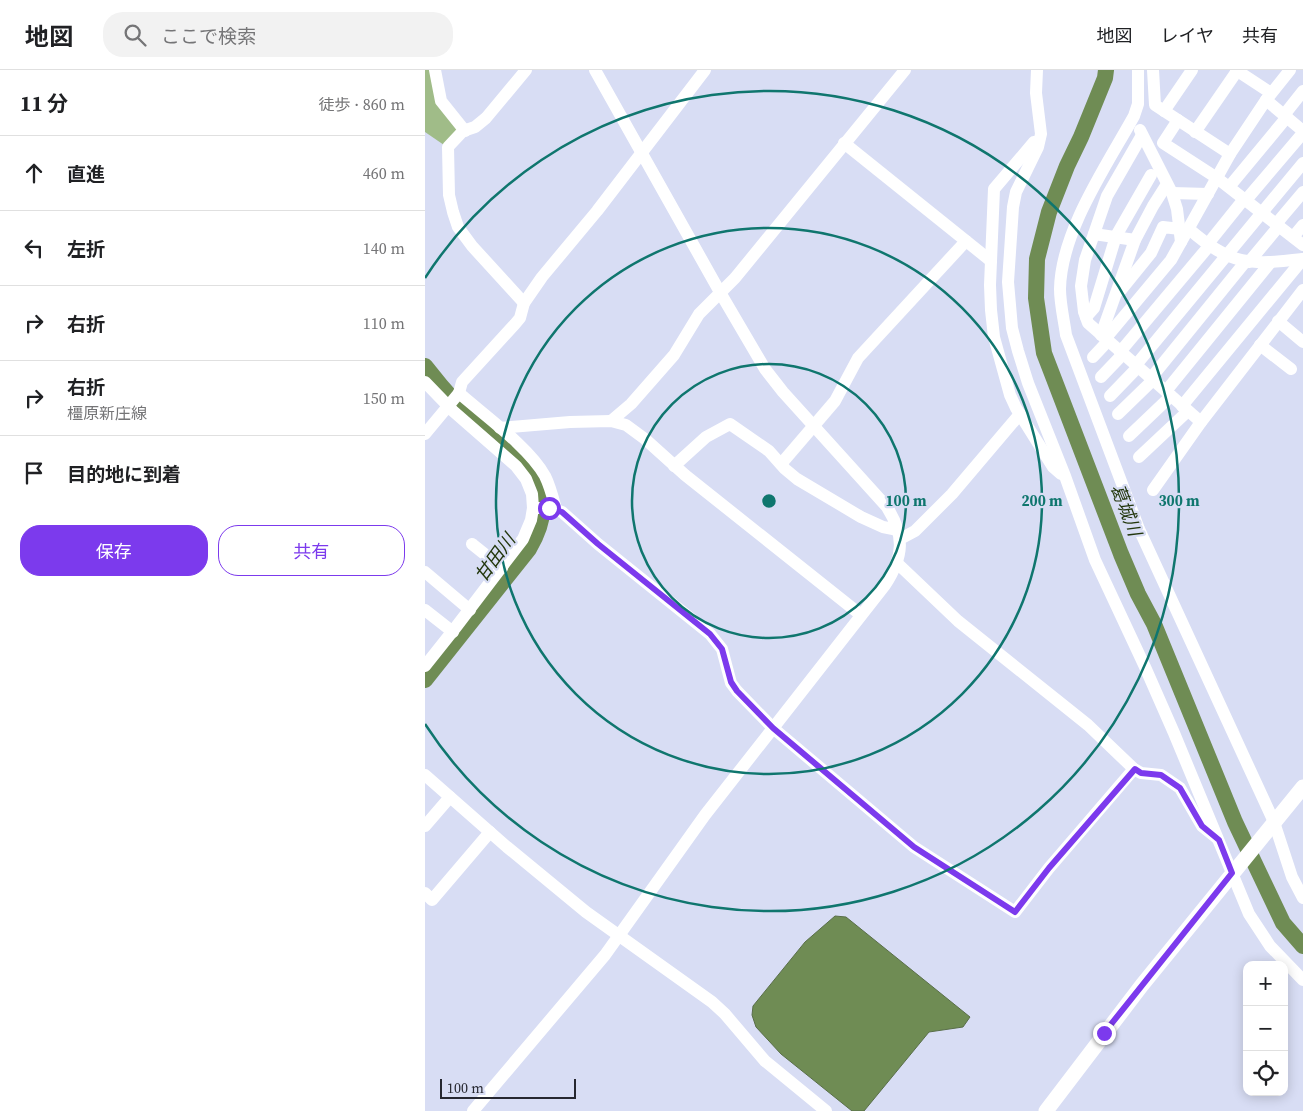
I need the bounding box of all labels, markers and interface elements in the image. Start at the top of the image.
search box [103,12,453,57]
text: 地図 [25,20,73,53]
icon: search [121,21,149,49]
text: ここで検索 [161,23,256,49]
text: 地図 [1097,23,1133,48]
text: レイヤ [1161,23,1214,48]
text: 共有 [1242,23,1278,48]
text: 11 分 [20,89,68,118]
text: 徒歩 · 860 m [319,93,405,115]
icon: ahead [20,159,48,187]
text: 直進 [67,161,105,187]
text: 460 m [363,162,405,184]
icon: left [20,234,48,262]
text: 左折 [67,236,105,262]
text: 140 m [363,237,405,259]
icon: right [20,309,48,337]
text: 右折 [67,311,105,337]
text: 110 m [363,312,405,334]
text: 右折 [67,374,105,400]
icon: right [20,384,48,412]
text: 150 m [363,387,405,409]
text: 橿原新庄線 [67,402,147,424]
icon: arrive [20,459,48,487]
text: 目的地に到着 [67,461,181,487]
water label: 葛城川 [1105,480,1149,541]
text: 100 m [885,490,927,511]
text: 200 m [1021,490,1063,511]
text: 300 m [1158,490,1200,511]
centre of rings [760,492,778,510]
route start [538,497,561,520]
button: 保存 [20,525,208,576]
button: 共有 [218,525,405,576]
water label: 甘田川 [469,527,522,587]
map controls [1243,961,1288,1096]
button: + [1243,961,1288,1006]
button: − [1243,1006,1288,1051]
route end [1093,1022,1116,1045]
button: locate [1243,1051,1288,1096]
scale bar [440,1076,576,1099]
text: 100 m [447,1078,484,1098]

